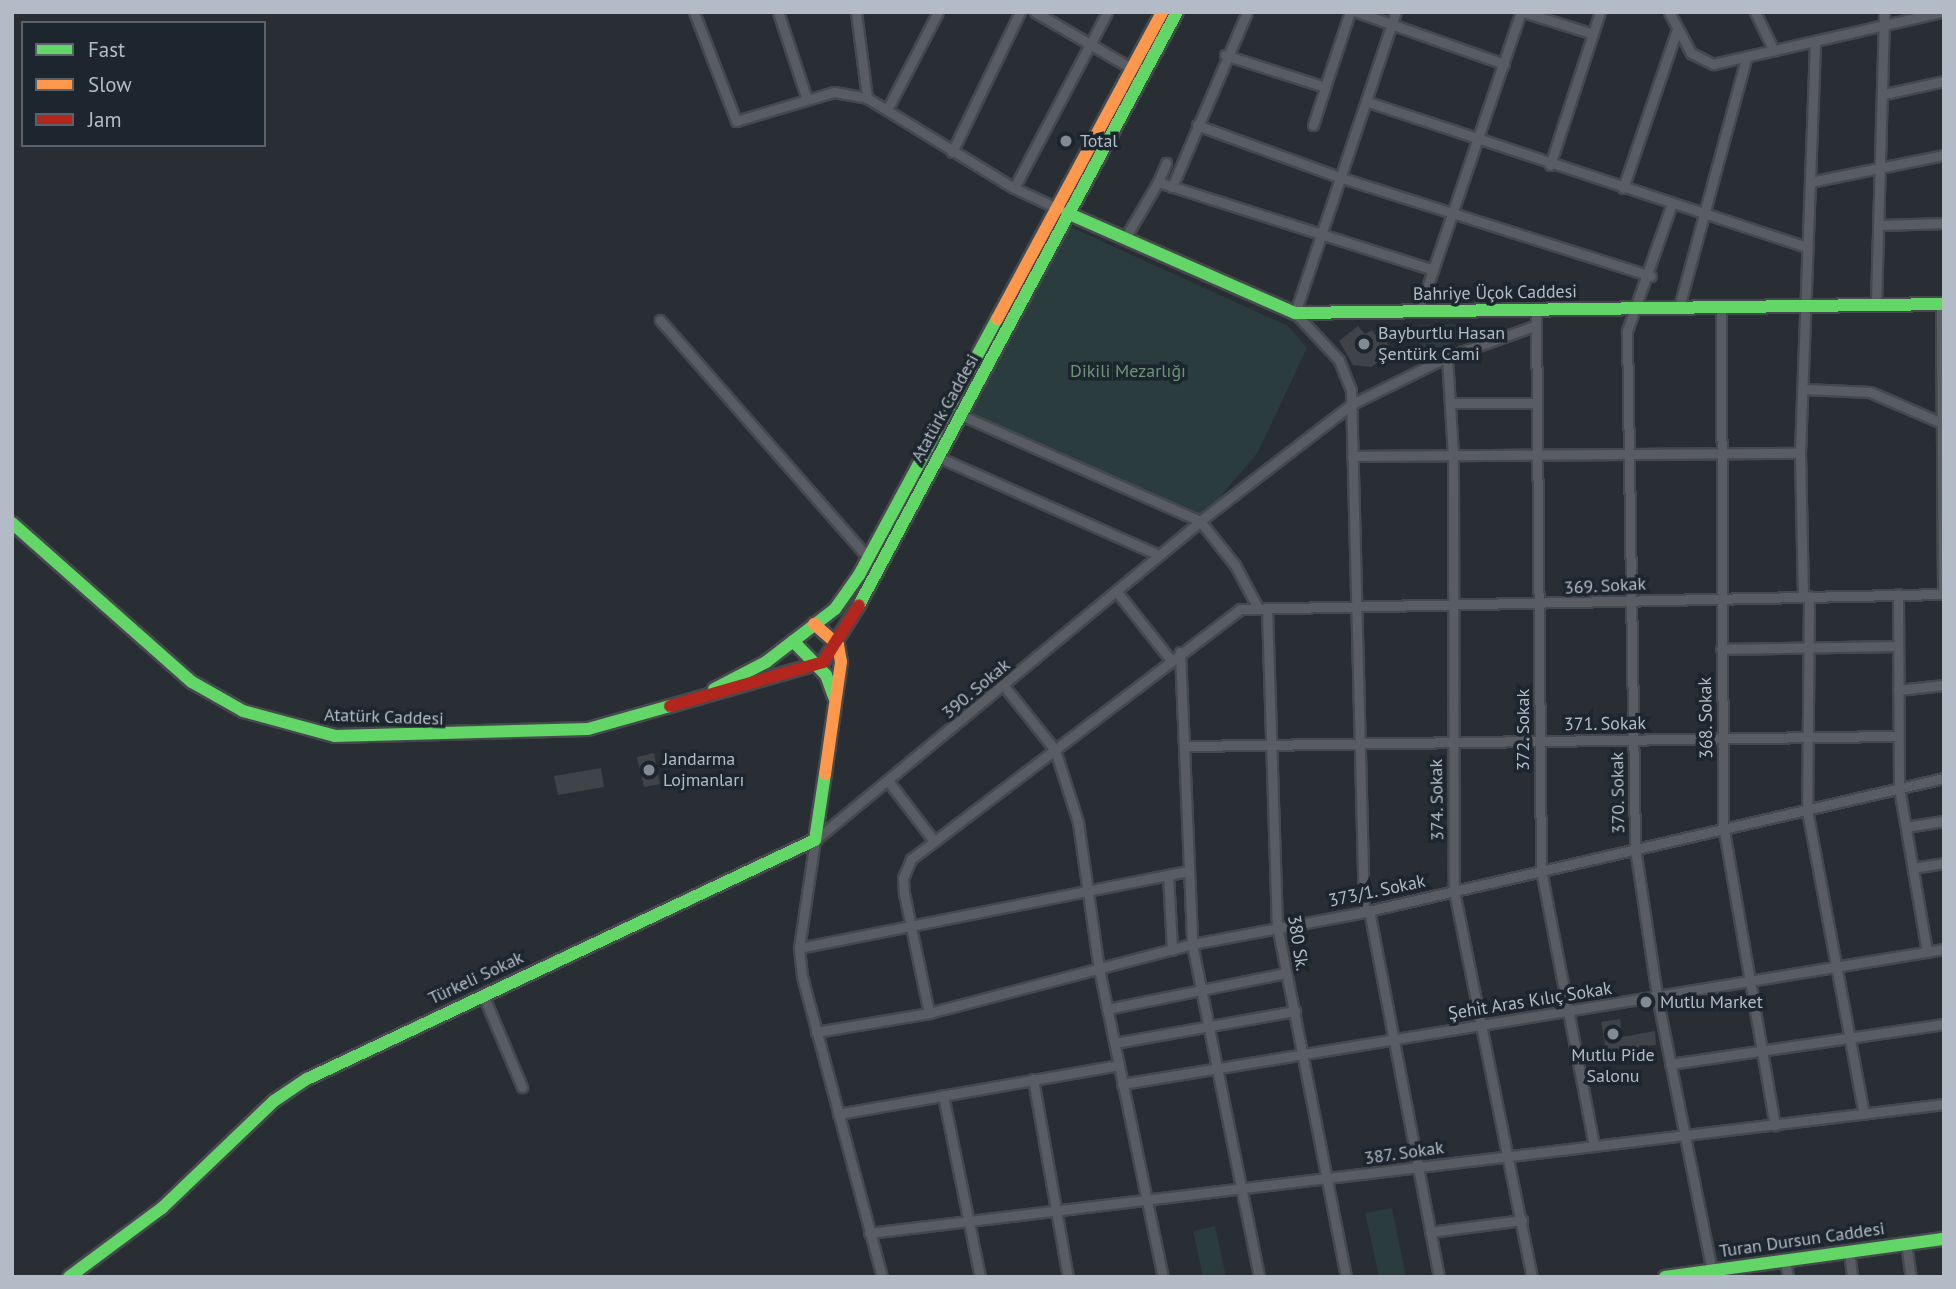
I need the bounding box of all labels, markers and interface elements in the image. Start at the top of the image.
legend [21,21,266,147]
text: Fast [88,36,125,63]
text: Slow [88,71,132,98]
text: Jam [88,106,122,133]
place label: Total [1080,130,1118,152]
marker: Total [1058,133,1074,149]
street label: Bahriye Üçok Caddesi [1412,281,1578,305]
place label: Bayburtlu Hasan Şentürk Cami [1378,323,1505,366]
marker: Bayburtlu Hasan Şentürk Cami [1356,336,1372,352]
street label: Atatürk Caddesi [906,350,984,466]
park label: Dikili Mezarlığı [1070,360,1186,382]
street label: 369. Sokak [1563,573,1647,599]
street label: 390. Sokak [937,654,1015,724]
street label: 368. Sokak [1694,676,1718,760]
street label: 372. Sokak [1512,688,1534,772]
street label: Atatürk Caddesi [323,704,445,730]
street label: 371. Sokak [1563,712,1647,736]
place label: Jandarma Lojmanları [663,749,744,792]
street label: 370. Sokak [1606,751,1630,835]
street label: 374. Sokak [1425,758,1449,842]
marker: Jandarma Lojmanları [641,762,657,778]
street label: 373/1. Sokak [1326,870,1428,912]
street label: 380 Sk. [1283,914,1313,972]
street label: Türkeli Sokak [425,947,527,1009]
street label: Şehit Aras Kılıç Sokak [1446,977,1614,1025]
place label: Mutlu Market [1660,991,1763,1013]
marker: Mutlu Market [1638,994,1654,1010]
marker: Mutlu Pide Salonu [1605,1026,1621,1042]
place label: Mutlu Pide Salonu [1571,1045,1655,1088]
street label: 387. Sokak [1362,1137,1446,1169]
street label: Turan Dursun Caddesi [1718,1218,1886,1262]

